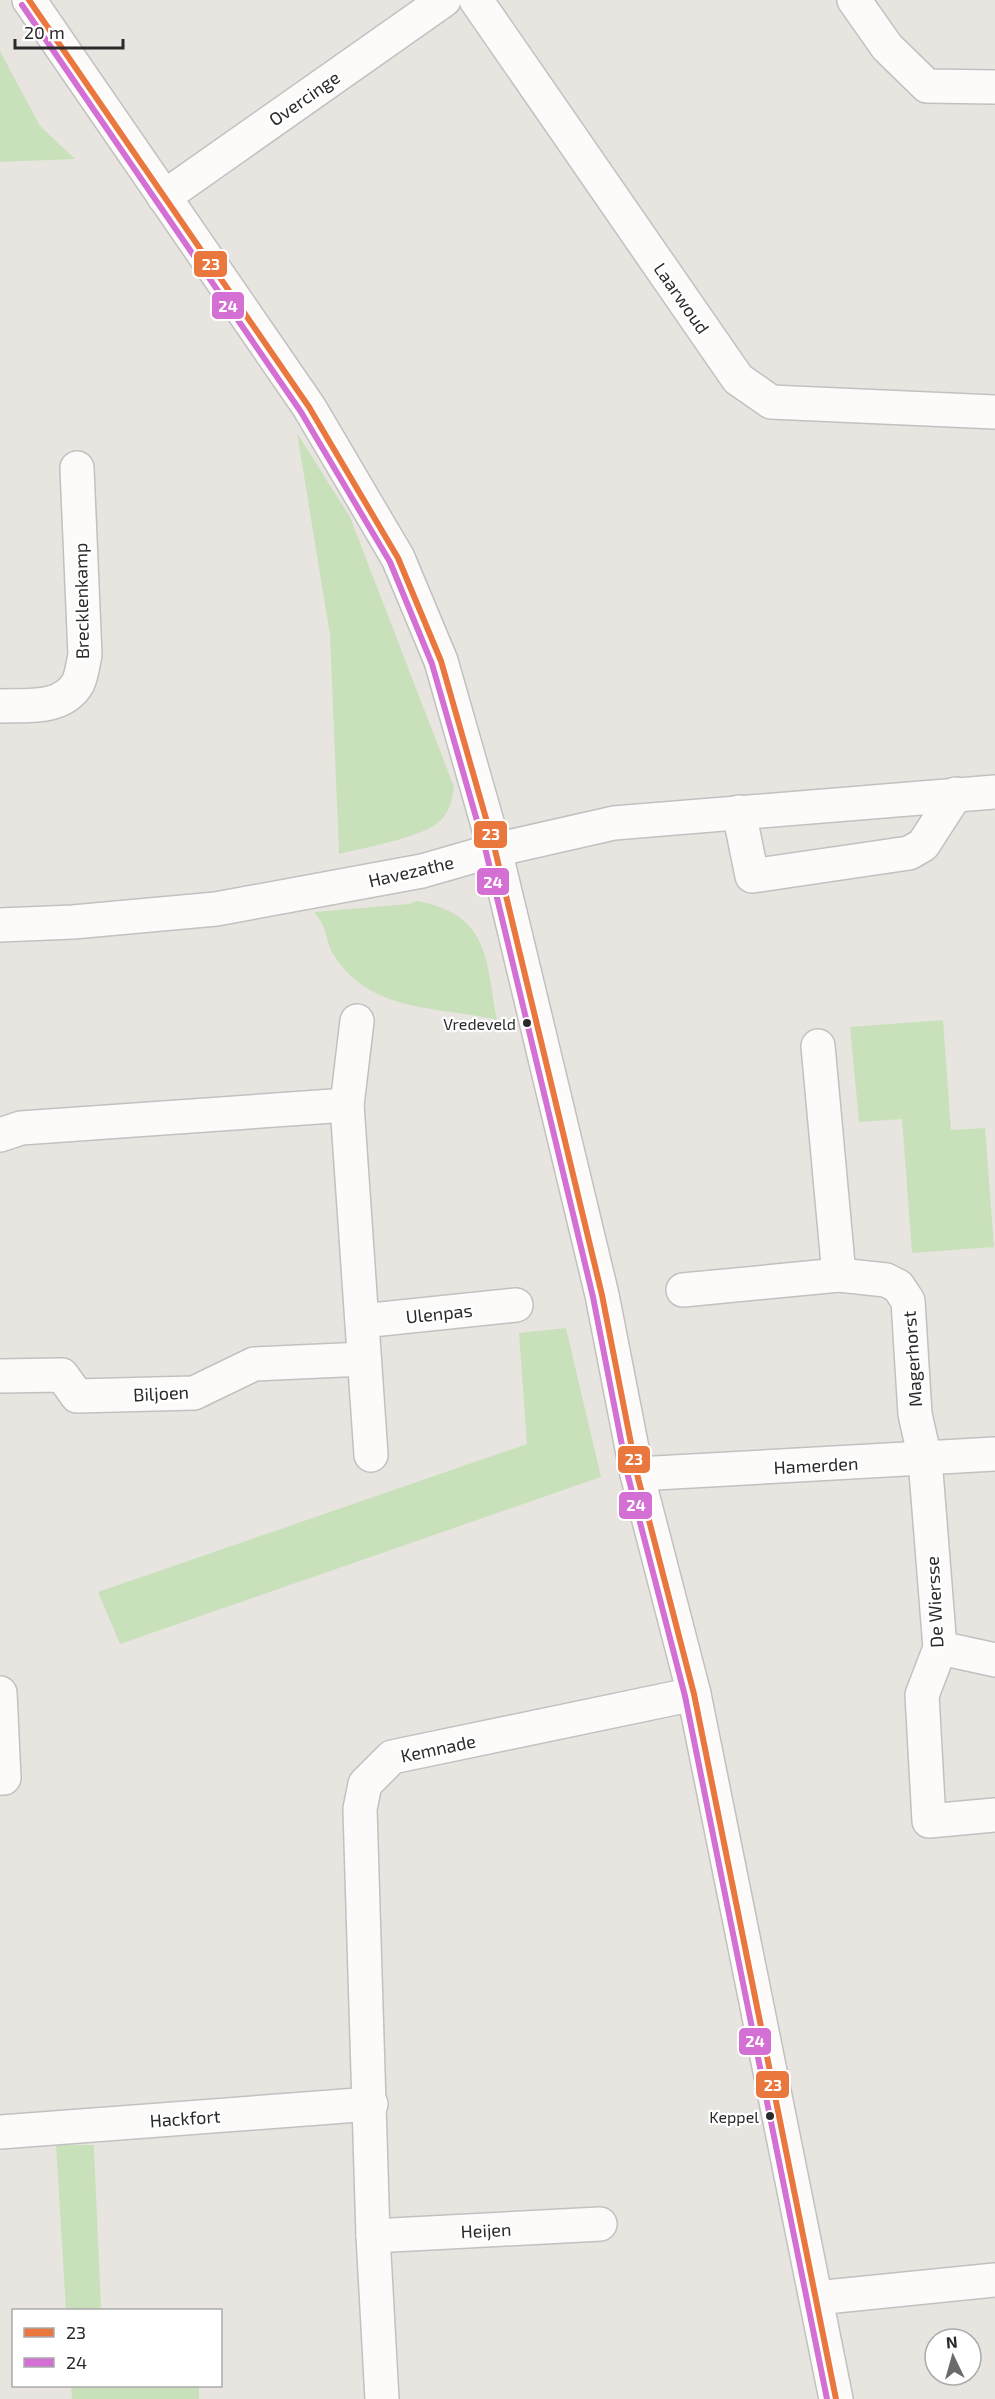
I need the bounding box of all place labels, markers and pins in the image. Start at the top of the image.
place label: Vredeveld [443,1014,516,1033]
marker: Vredeveld [521,1017,533,1029]
place label: Keppel [709,2107,759,2126]
marker: Keppel [764,2110,776,2122]

